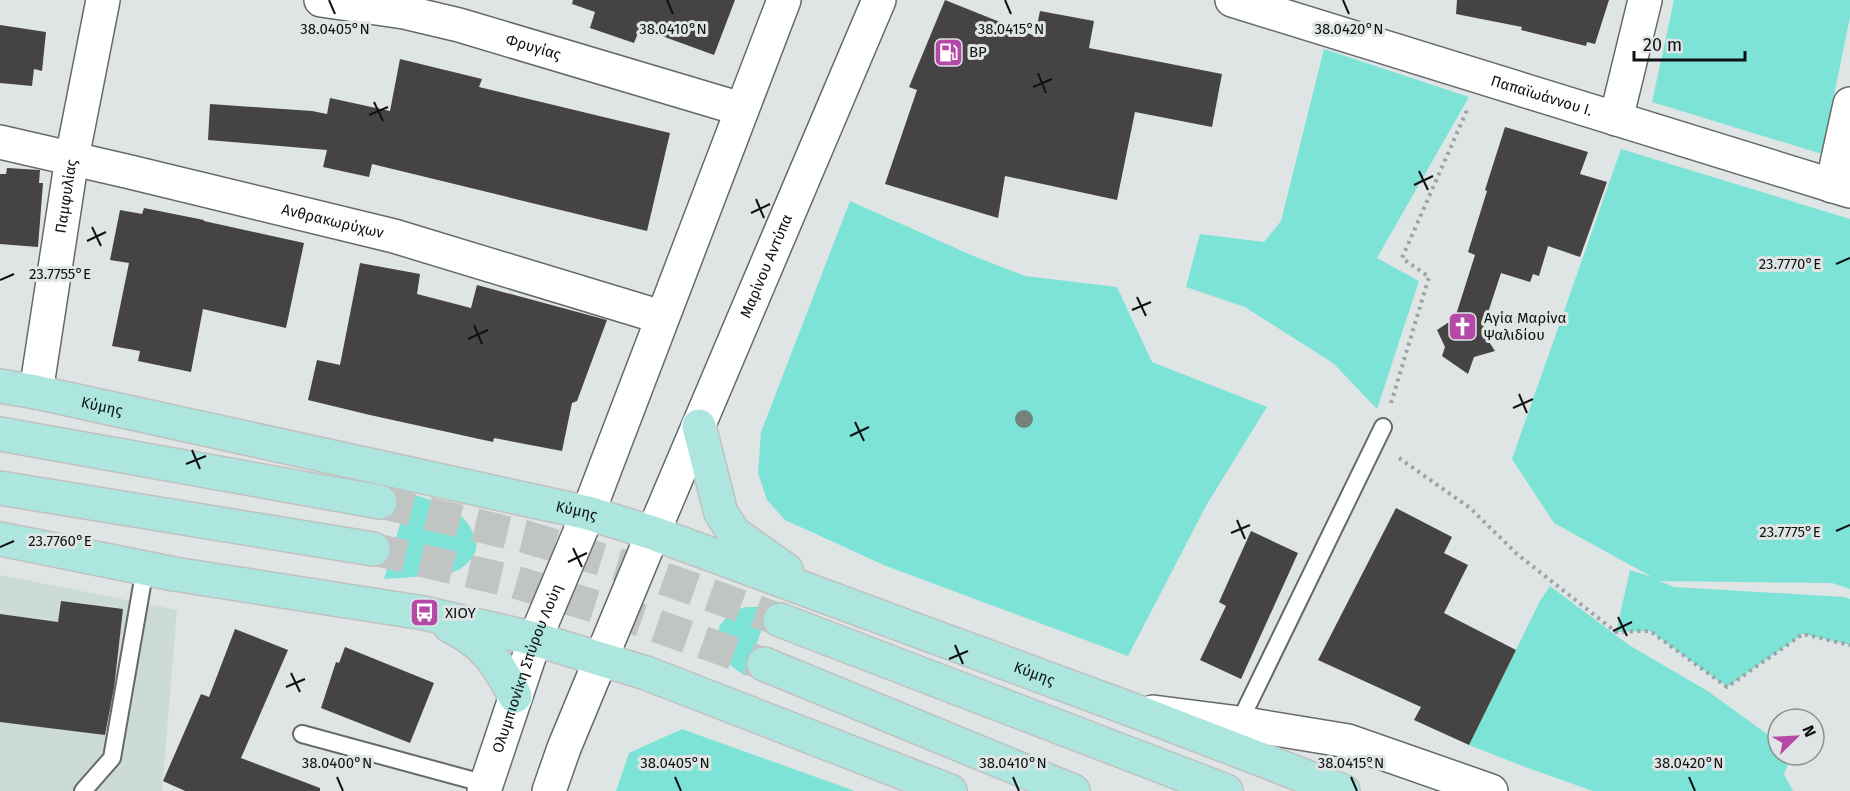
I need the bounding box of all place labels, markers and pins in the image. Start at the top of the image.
fuel station icon: BP [932,36,964,68]
place label: BP [969,43,987,61]
place label: Αγία Μαρίνα Ψαλιδίου [1484,309,1567,344]
church icon: Αγία Μαρίνα Ψαλιδίου [1447,311,1479,343]
bus stop icon: ΧΙΟΥ [408,597,440,629]
place label: ΧΙΟΥ [445,604,476,622]

